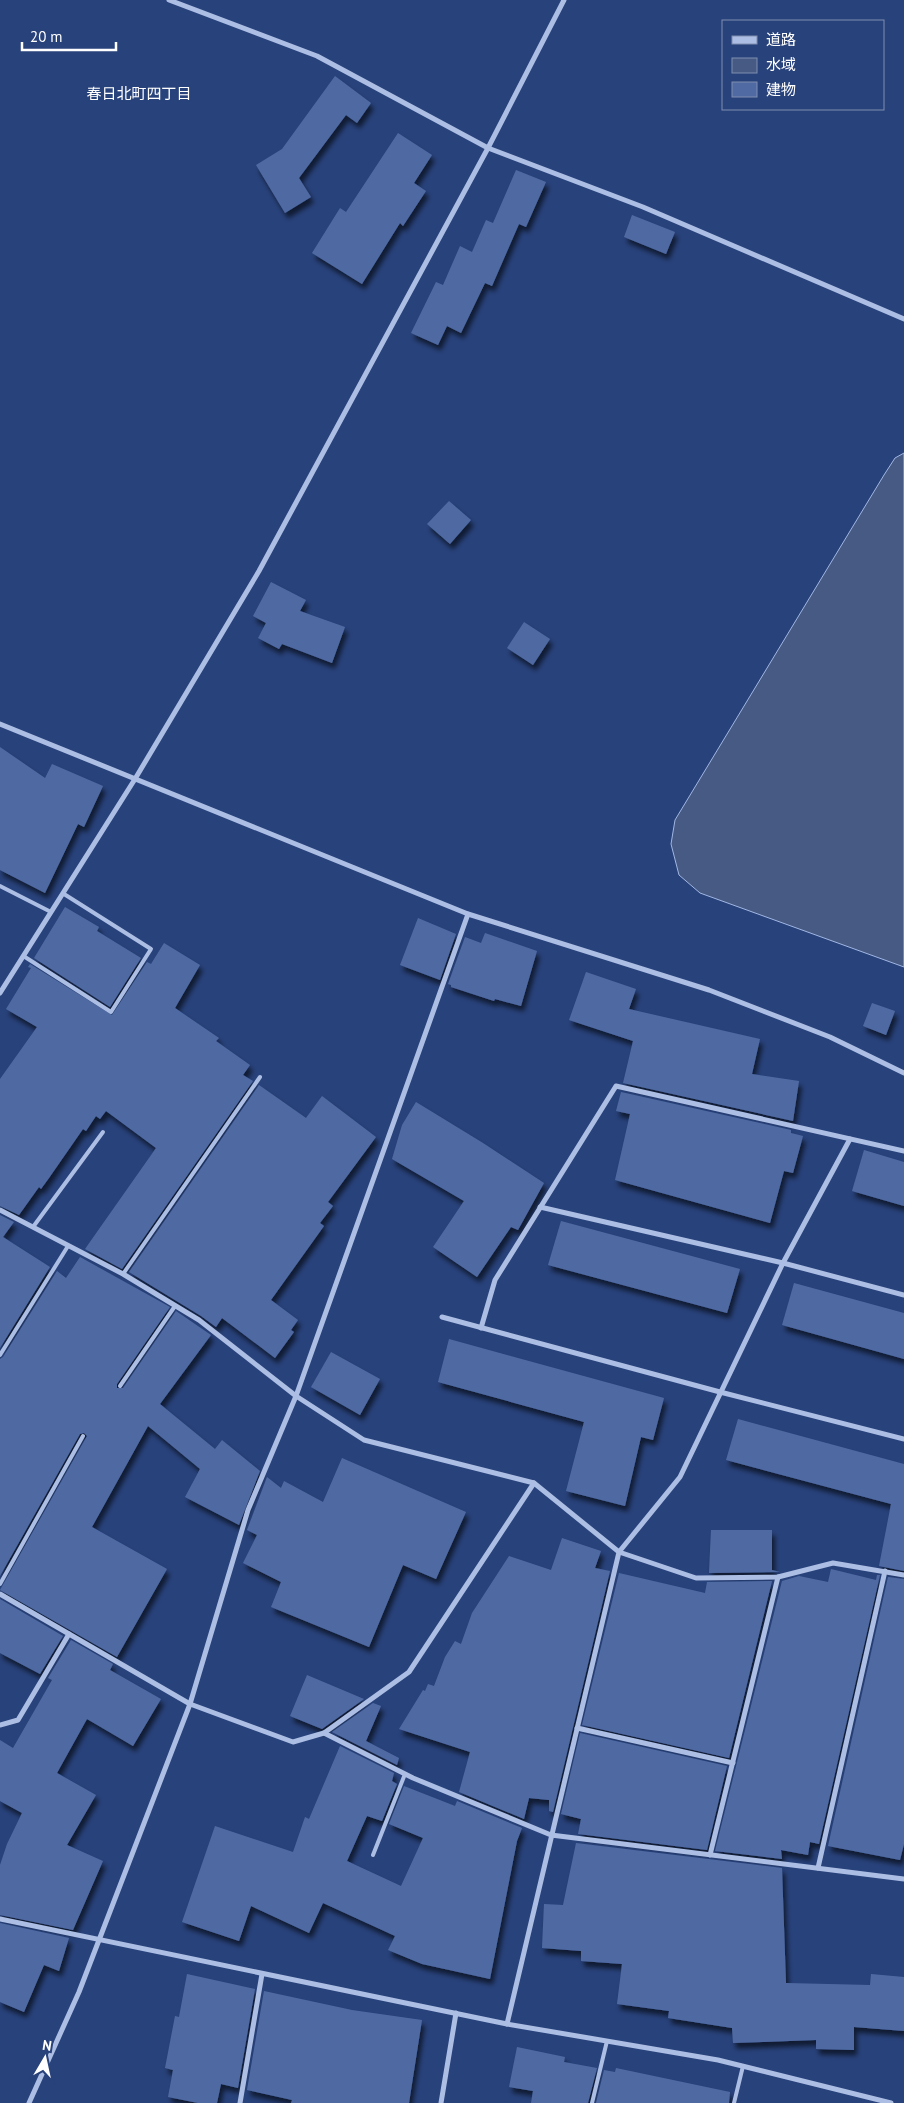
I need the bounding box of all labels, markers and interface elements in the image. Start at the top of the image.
scale bar [22,20,116,52]
legend [722,20,884,110]
text: 20 m [30,27,63,46]
text: 道路 [766,30,796,49]
text: 水域 [766,55,796,74]
text: 建物 [766,80,796,99]
district label: 春日北町四丁目 [86,84,192,103]
north arrow [20,2033,70,2083]
text: N [41,2036,53,2055]

